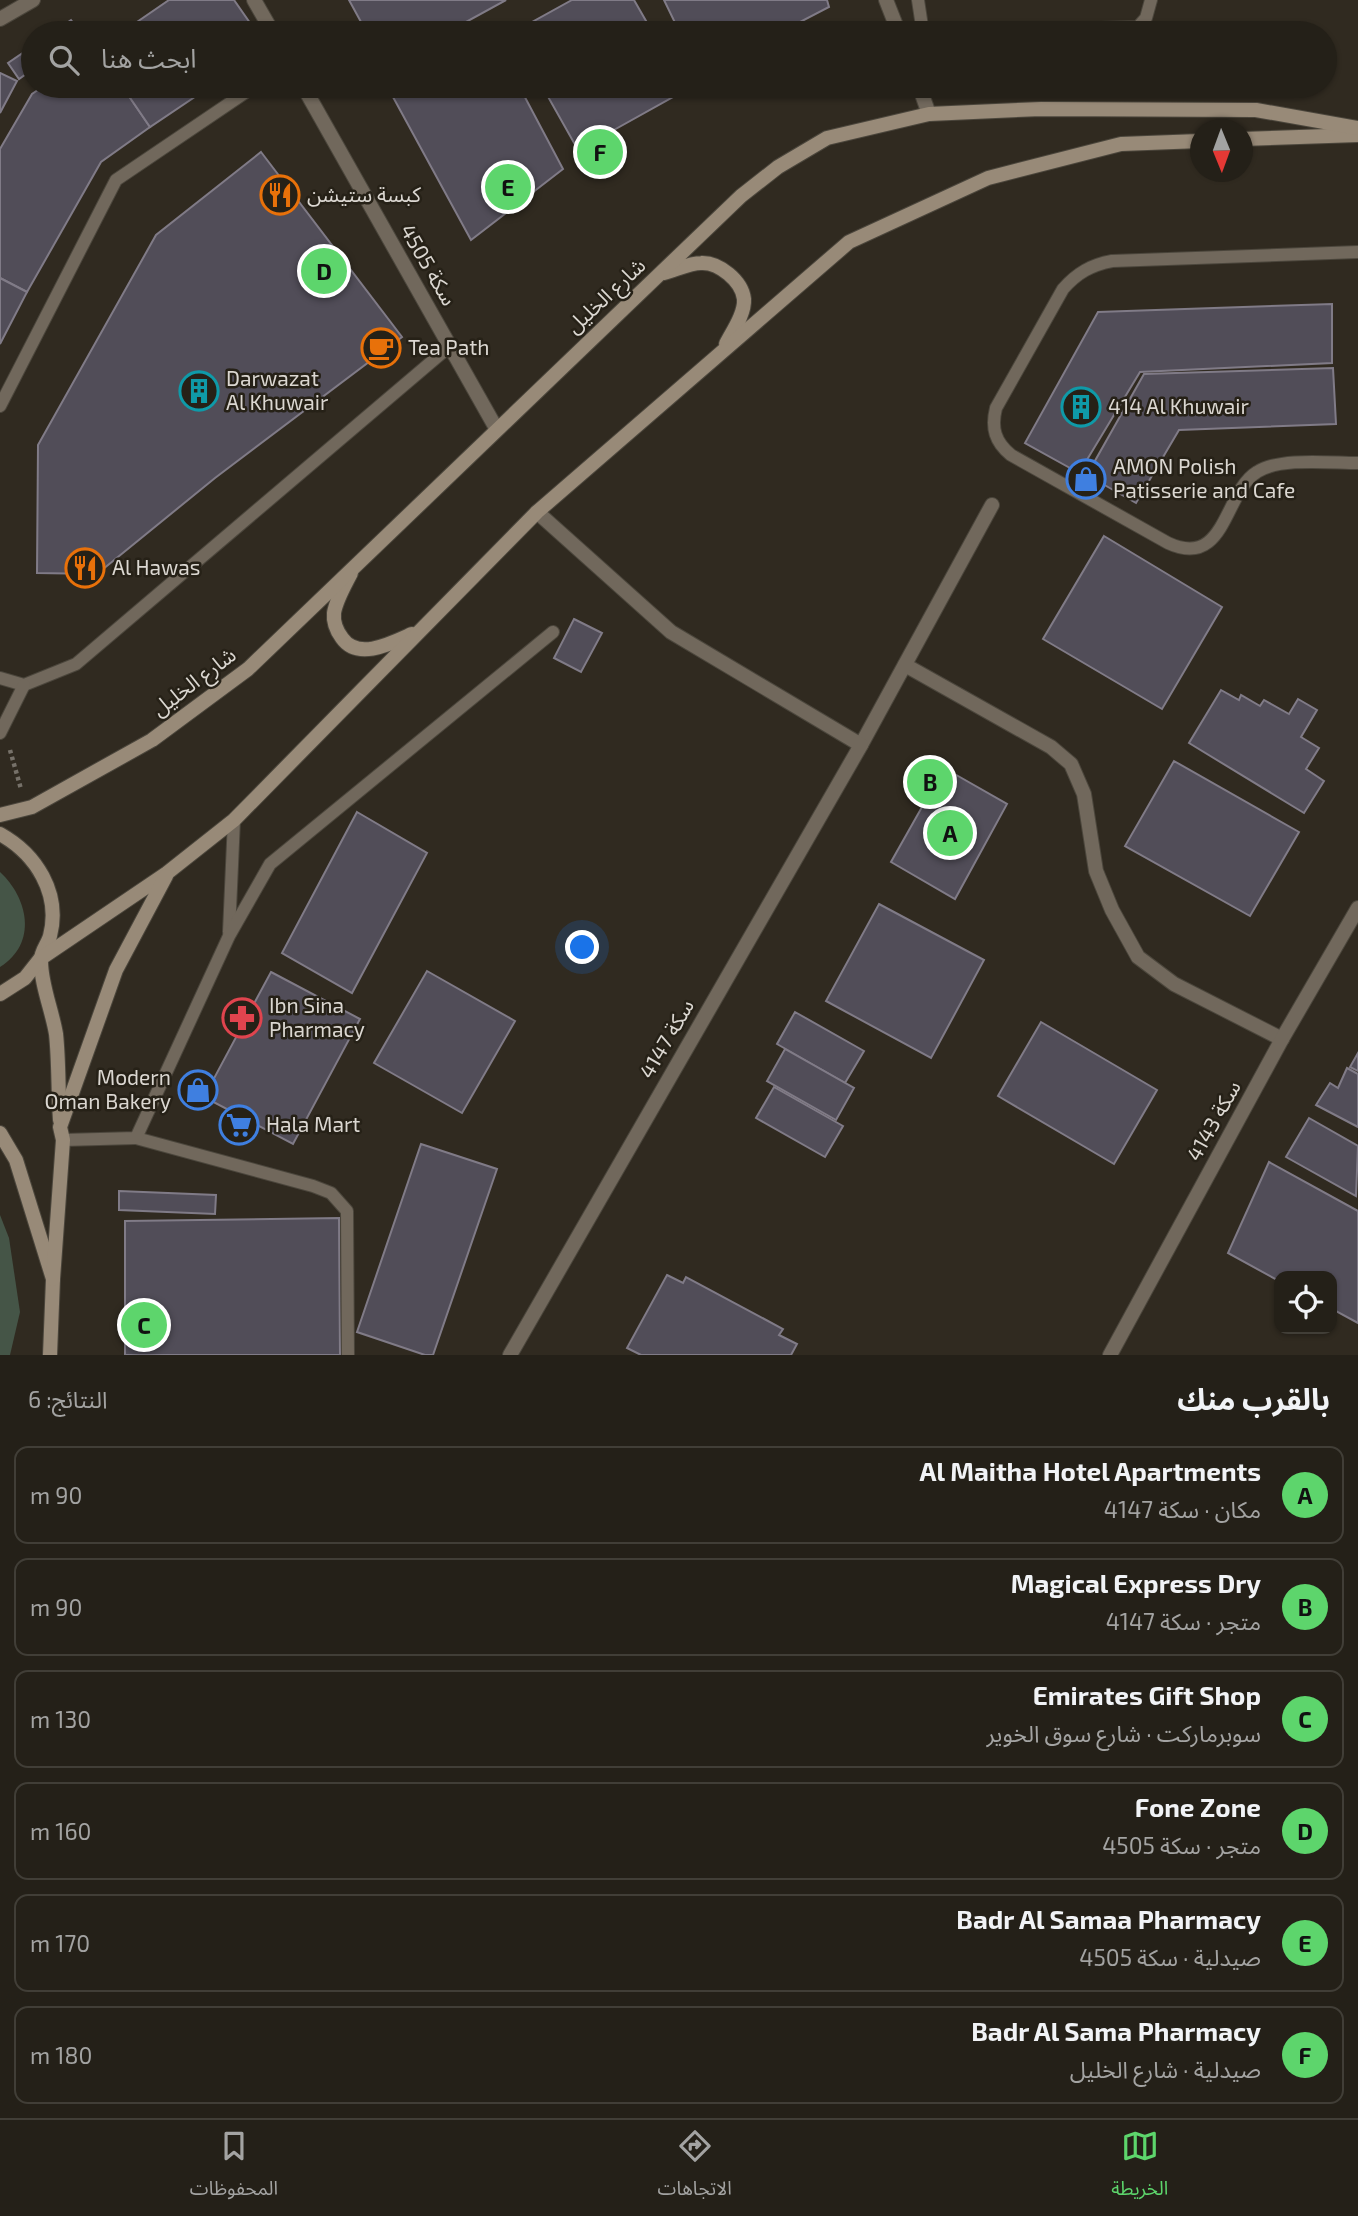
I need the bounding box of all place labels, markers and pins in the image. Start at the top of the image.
pin: F [577,126,623,178]
pin: E [485,161,531,213]
restaurant icon: كبسة ستيشن [259,174,301,216]
place label: كبسة ستيشن [307,181,421,207]
pin: D [301,245,347,297]
cafe icon: Tea Path [360,327,402,369]
place label: Tea Path [408,334,489,359]
place label: Darwazat Al Khuwair [226,365,329,414]
building icon: Darwazat Al Khuwair [178,370,220,412]
building icon: 414 Al Khuwair [1060,386,1102,428]
place label: 414 Al Khuwair [1108,393,1249,418]
place label: AMON Polish Patisserie and Cafe [1113,453,1295,502]
shop icon: AMON Polish Patisserie and Cafe [1065,458,1107,500]
restaurant icon: Al Hawas [64,547,106,589]
place label: Al Hawas [112,554,200,579]
pin: B [907,756,953,808]
pin: A [927,807,973,859]
place label: Ibn Sina Pharmacy [269,992,365,1041]
pharmacy icon: Ibn Sina Pharmacy [221,997,263,1039]
place label: Modern Oman Bakery [44,1064,171,1113]
shop icon: Modern Oman Bakery [177,1069,219,1111]
supermarket icon: Hala Mart [218,1104,260,1146]
place label: Hala Mart [266,1111,360,1136]
pin: C [121,1299,167,1351]

